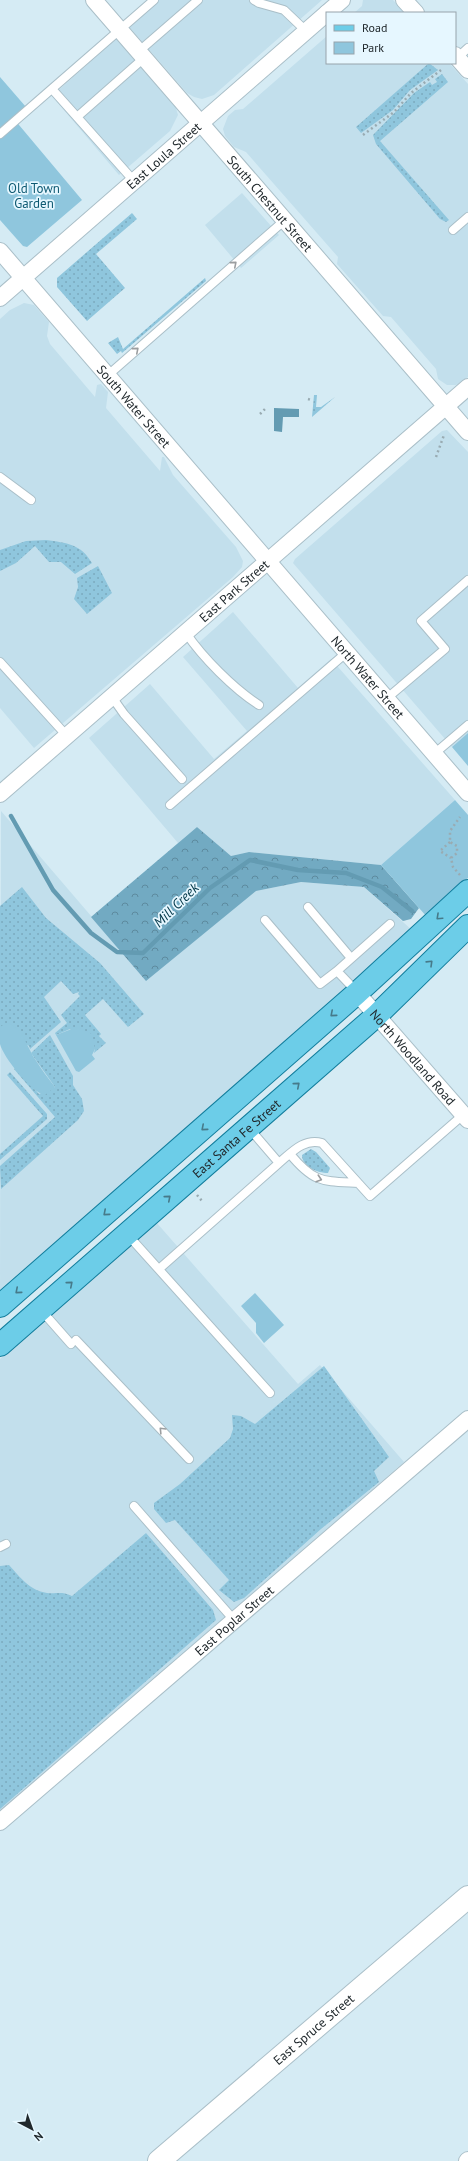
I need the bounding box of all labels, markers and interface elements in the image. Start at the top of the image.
legend [326,12,456,64]
text: Road [362,20,387,35]
text: Park [362,40,384,55]
street label: East Loula Street [123,118,205,193]
street label: South Chestnut Street [223,152,317,256]
park label: Old Town Garden [8,180,60,212]
one-way arrow [230,262,237,269]
one-way arrow [132,348,139,355]
street label: South Water Street [93,361,175,452]
street label: East Park Street [196,556,273,626]
street label: North Water Street [327,633,408,723]
water label: Mill Creek [149,878,203,931]
one-way arrow [436,913,444,920]
one-way arrow [425,960,433,968]
street label: North Woodland Road [366,1006,459,1109]
one-way arrow [330,1010,338,1017]
one-way arrow [292,1082,300,1089]
street label: East Santa Fe Street [189,1095,285,1182]
one-way arrow [201,1123,208,1130]
one-way arrow [315,1174,322,1182]
one-way arrow [163,1196,170,1203]
one-way arrow [103,1209,110,1216]
one-way arrow [65,1281,72,1288]
one-way arrow [15,1286,23,1293]
one-way arrow [159,1427,167,1435]
street label: East Poplar Street [191,1582,278,1660]
street label: East Spruce Street [270,1990,358,2069]
north arrow [12,2109,52,2149]
text: N [31,2129,46,2144]

